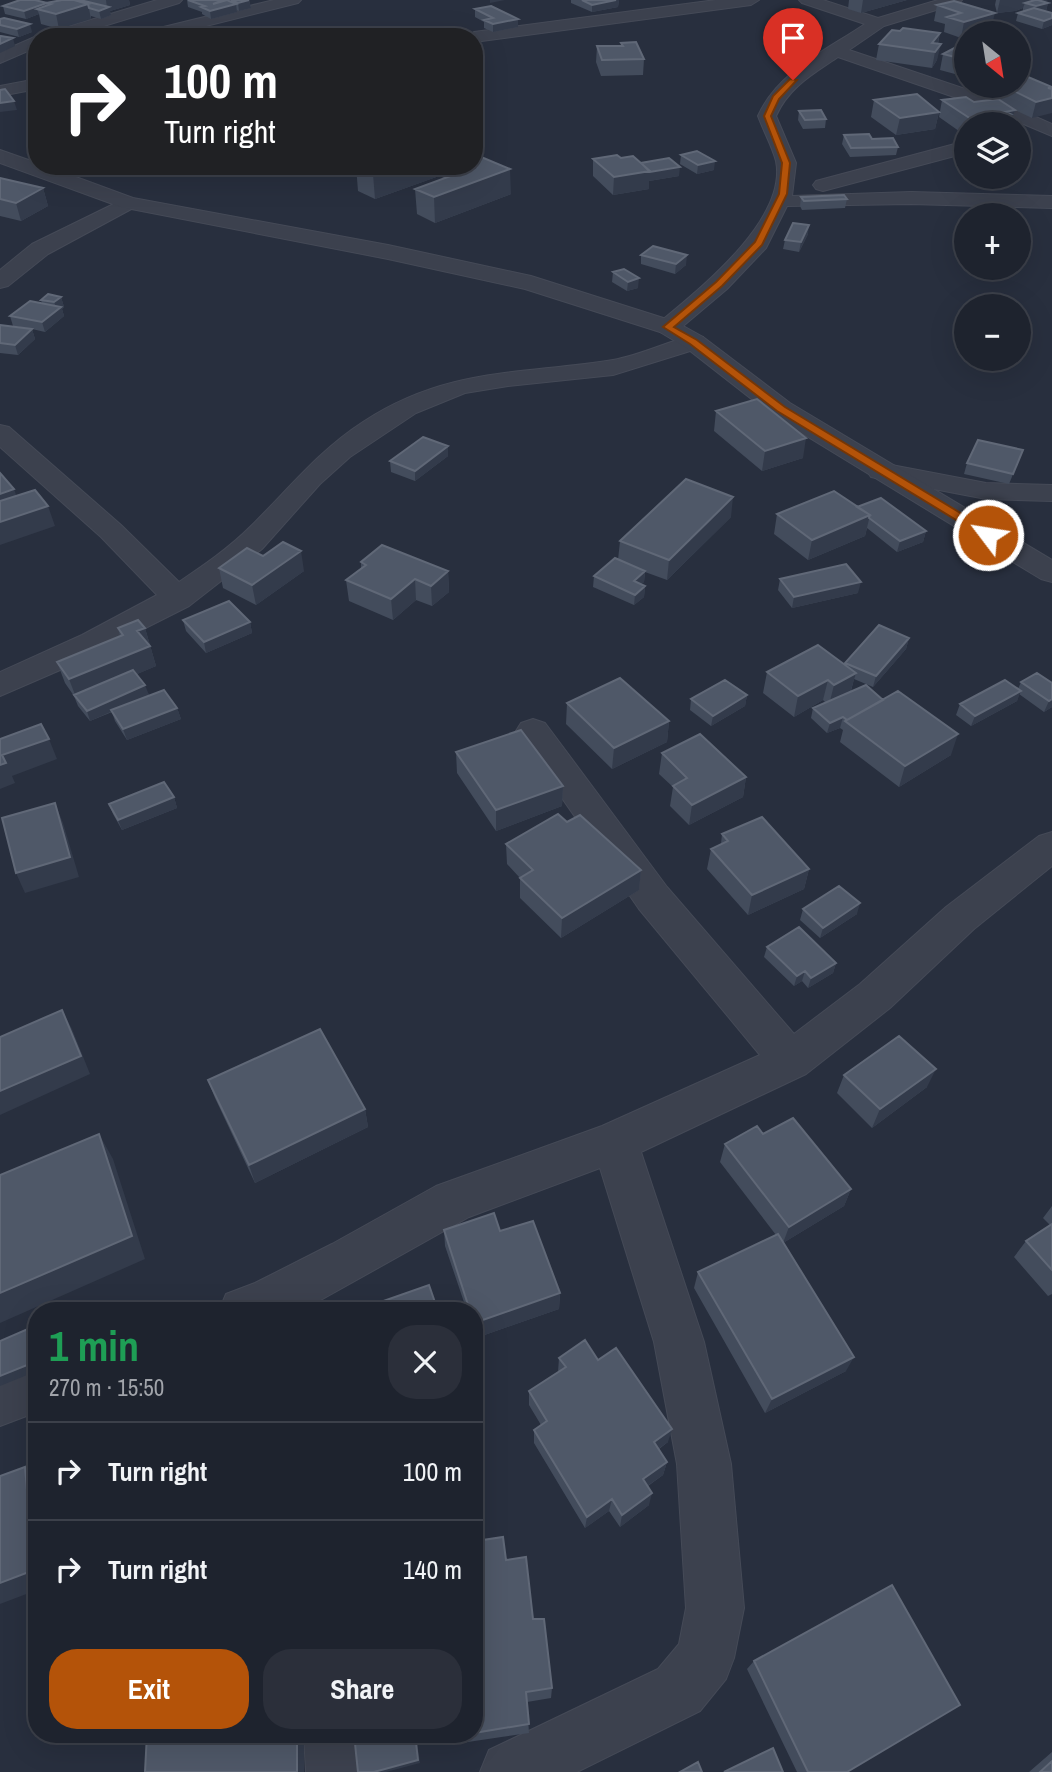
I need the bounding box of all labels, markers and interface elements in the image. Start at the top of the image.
pin [763,8,823,80]
icon: arrive [774,19,812,57]
north arrow [954,21,1031,98]
map controls [954,21,1031,371]
text: 100 m [164,47,278,113]
icon: right [49,56,140,147]
text: Turn right [164,110,276,153]
button: layers [954,112,1031,189]
button: + [954,203,1031,280]
button: − [954,294,1031,371]
position arrow [951,498,1025,572]
text: 1 min [49,1318,139,1374]
button: close [388,1325,462,1399]
text: 270 m · 15:50 [49,1372,164,1403]
icon: right [49,1452,87,1490]
text: Turn right [108,1454,207,1489]
text: 100 m [403,1454,462,1489]
icon: right [49,1550,87,1588]
text: Turn right [108,1552,207,1587]
text: 140 m [403,1552,462,1587]
button: Exit [49,1649,249,1729]
button: Share [263,1649,462,1729]

